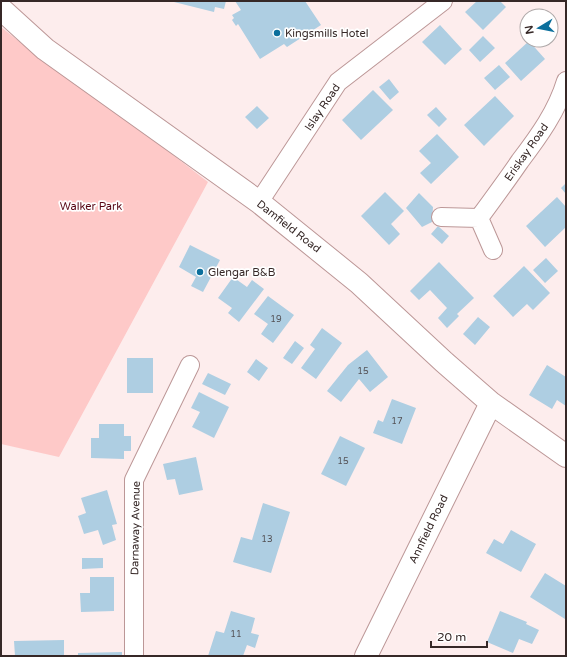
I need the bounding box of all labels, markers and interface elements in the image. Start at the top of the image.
north arrow [519,8,559,48]
text: N [522,24,537,35]
place label: Kingsmills Hotel [285,27,368,40]
marker: Kingsmills Hotel [272,28,282,38]
street label: Islay Road [302,81,343,133]
street label: Eriskay Road [502,121,551,184]
street label: Damfield Road [254,197,323,255]
park label: Walker Park [60,200,122,213]
place label: Glengar B&B [208,266,276,279]
marker: Glengar B&B [195,267,205,277]
house number: 19 [270,314,282,325]
house number: 15 [357,366,369,377]
house number: 17 [391,416,403,427]
house number: 15 [337,456,349,467]
street label: Darnaway Avenue [128,481,143,575]
street label: Annfield Road [406,493,451,566]
house number: 13 [261,534,273,545]
scale bar [431,623,487,649]
house number: 11 [230,629,242,640]
text: 20 m [437,630,466,644]

